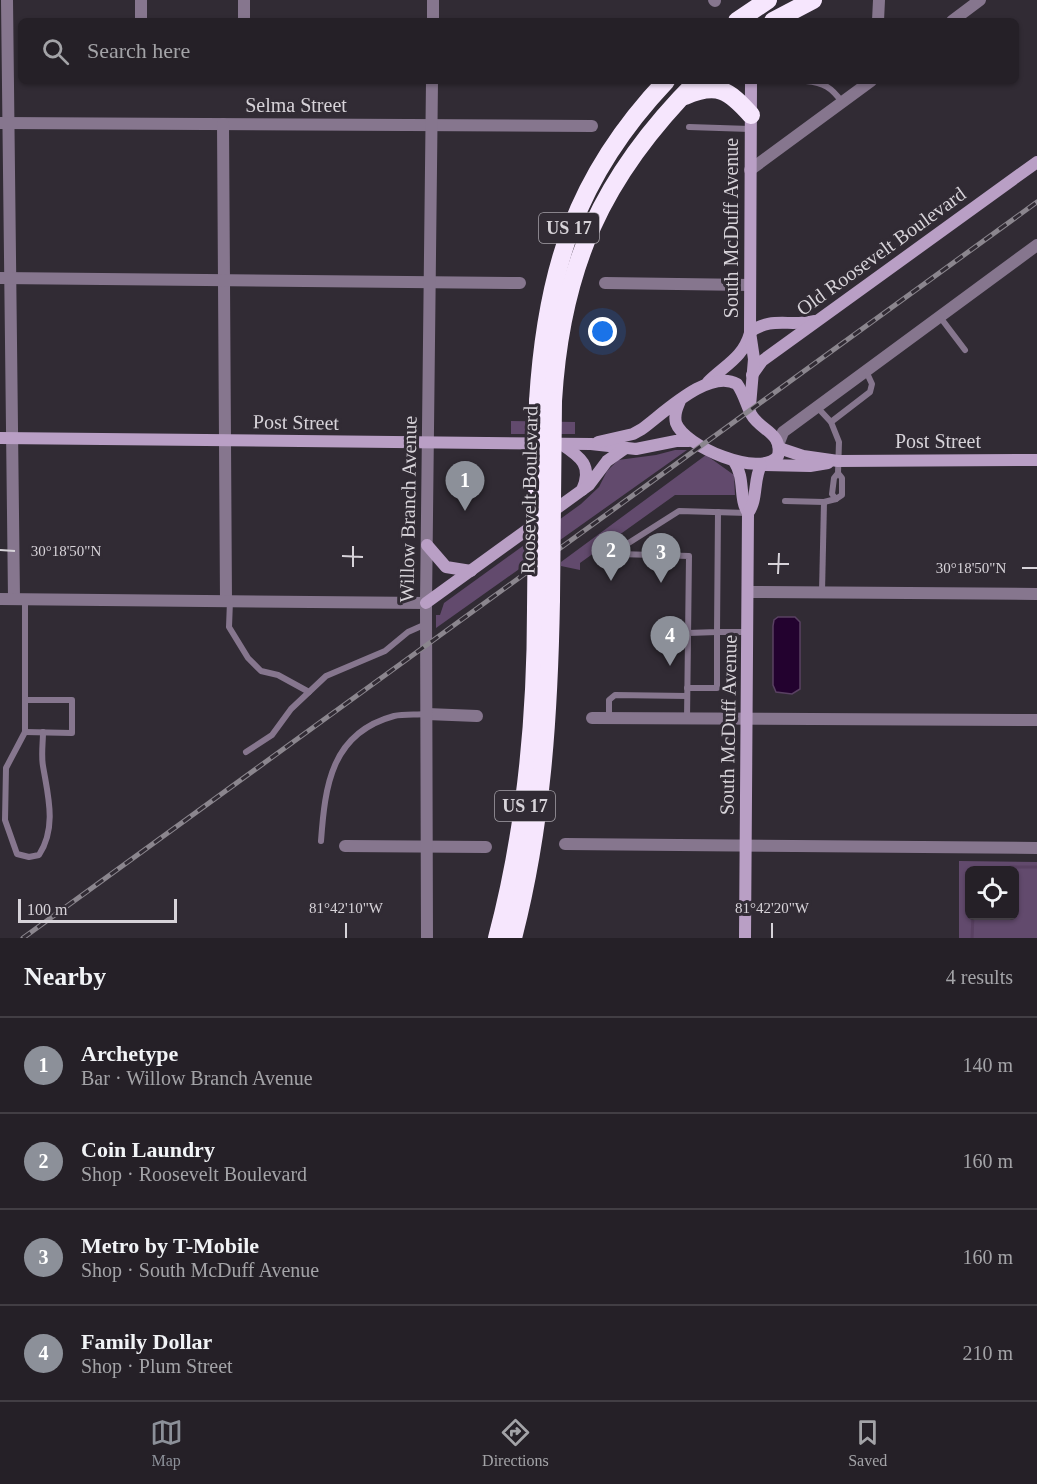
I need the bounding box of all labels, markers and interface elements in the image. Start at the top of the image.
search box [18,18,1019,84]
icon: search [39,35,72,68]
text: Search here [87,38,190,63]
street label: Selma Street [245,94,347,116]
street label: South McDuff Avenue [720,138,742,318]
street label: Old Roosevelt Boulevard [792,182,970,320]
road number: US 17 [539,213,599,243]
your location [588,317,617,346]
street label: Roosevelt Boulevard [517,406,541,574]
street label: Post Street [253,410,340,434]
street label: Willow Branch Avenue [395,415,421,602]
street label: Post Street [895,430,981,452]
pin: 1 [446,462,484,511]
pin: 2 [592,532,630,581]
pin: 3 [642,534,680,583]
text: 30°18'50"N [31,543,101,559]
text: 30°18'50"N [936,560,1006,576]
pin: 4 [650,616,690,666]
street label: South McDuff Avenue [715,635,741,815]
road number: US 17 [495,791,555,821]
map controls [965,866,1019,920]
button: locate [965,866,1019,920]
scale bar [18,896,177,924]
text: 81°42'10"W [309,900,384,916]
text: 81°42'20"W [735,900,810,916]
text: 100 m [27,901,67,918]
text: Nearby [24,962,106,991]
text: 4 results [946,966,1013,988]
text: Archetype [81,1041,178,1066]
text: 1 [39,1054,49,1076]
text: 140 m [962,1054,1013,1076]
text: Bar · Willow Branch Avenue [81,1067,313,1089]
text: Coin Laundry [81,1137,215,1162]
text: 2 [39,1150,49,1172]
text: 160 m [962,1150,1013,1172]
text: Shop · Roosevelt Boulevard [81,1163,307,1185]
text: Metro by T-Mobile [81,1233,259,1258]
text: 3 [39,1246,49,1268]
text: 160 m [962,1246,1013,1268]
text: Shop · South McDuff Avenue [81,1259,319,1281]
text: Family Dollar [81,1329,212,1354]
text: 4 [39,1342,49,1364]
text: 210 m [962,1342,1013,1364]
text: Shop · Plum Street [81,1355,233,1377]
tab: Map [150,1416,183,1470]
tab: Directions [482,1416,549,1470]
tab: Saved [848,1416,887,1470]

